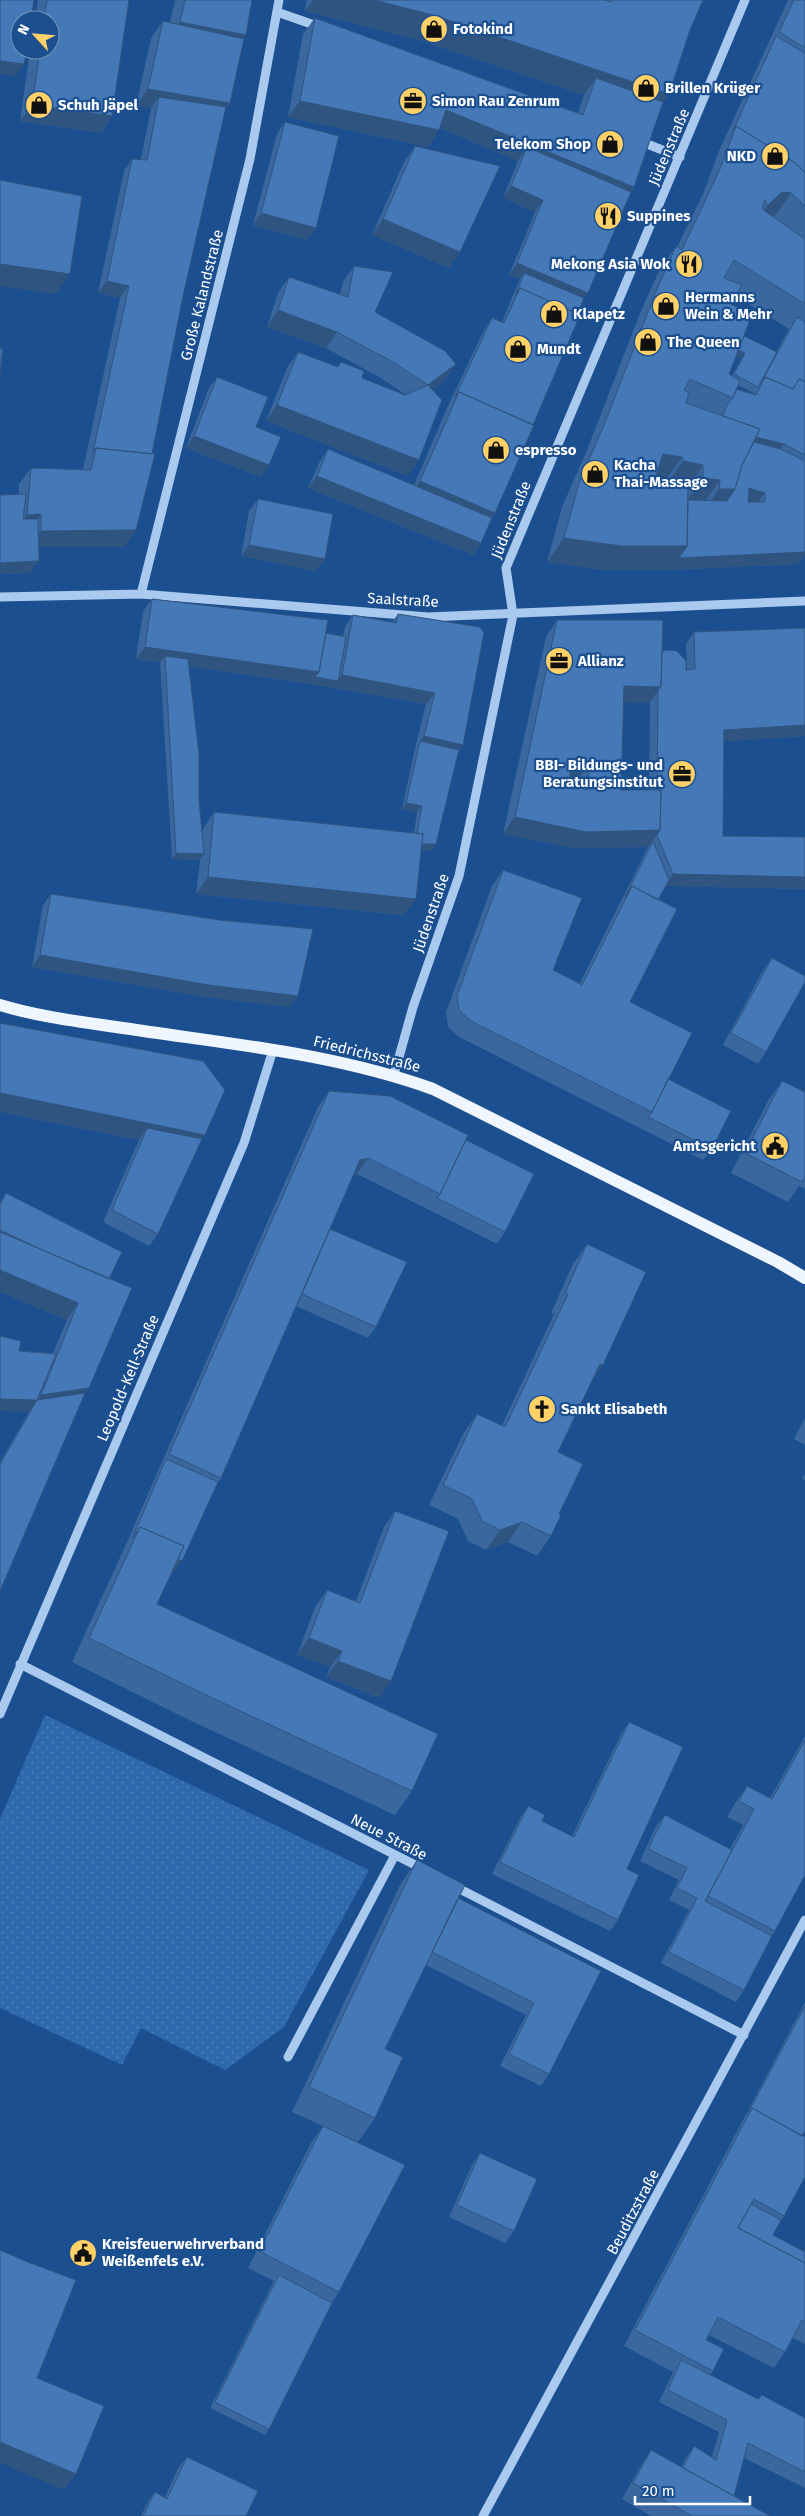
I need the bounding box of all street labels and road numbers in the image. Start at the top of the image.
street label: Jüdenstraße [645,106,693,188]
street label: Große Kalandstraße [177,228,227,362]
street label: Jüdenstraße [487,479,535,561]
street label: Saalstraße [367,589,439,611]
street label: Jüdenstraße [409,871,453,955]
street label: Friedrichsstraße [312,1032,422,1076]
street label: Leopold-Kell-Straße [93,1312,163,1444]
street label: Neue Straße [348,1810,430,1864]
street label: Beuditzstraße [603,2166,663,2258]

